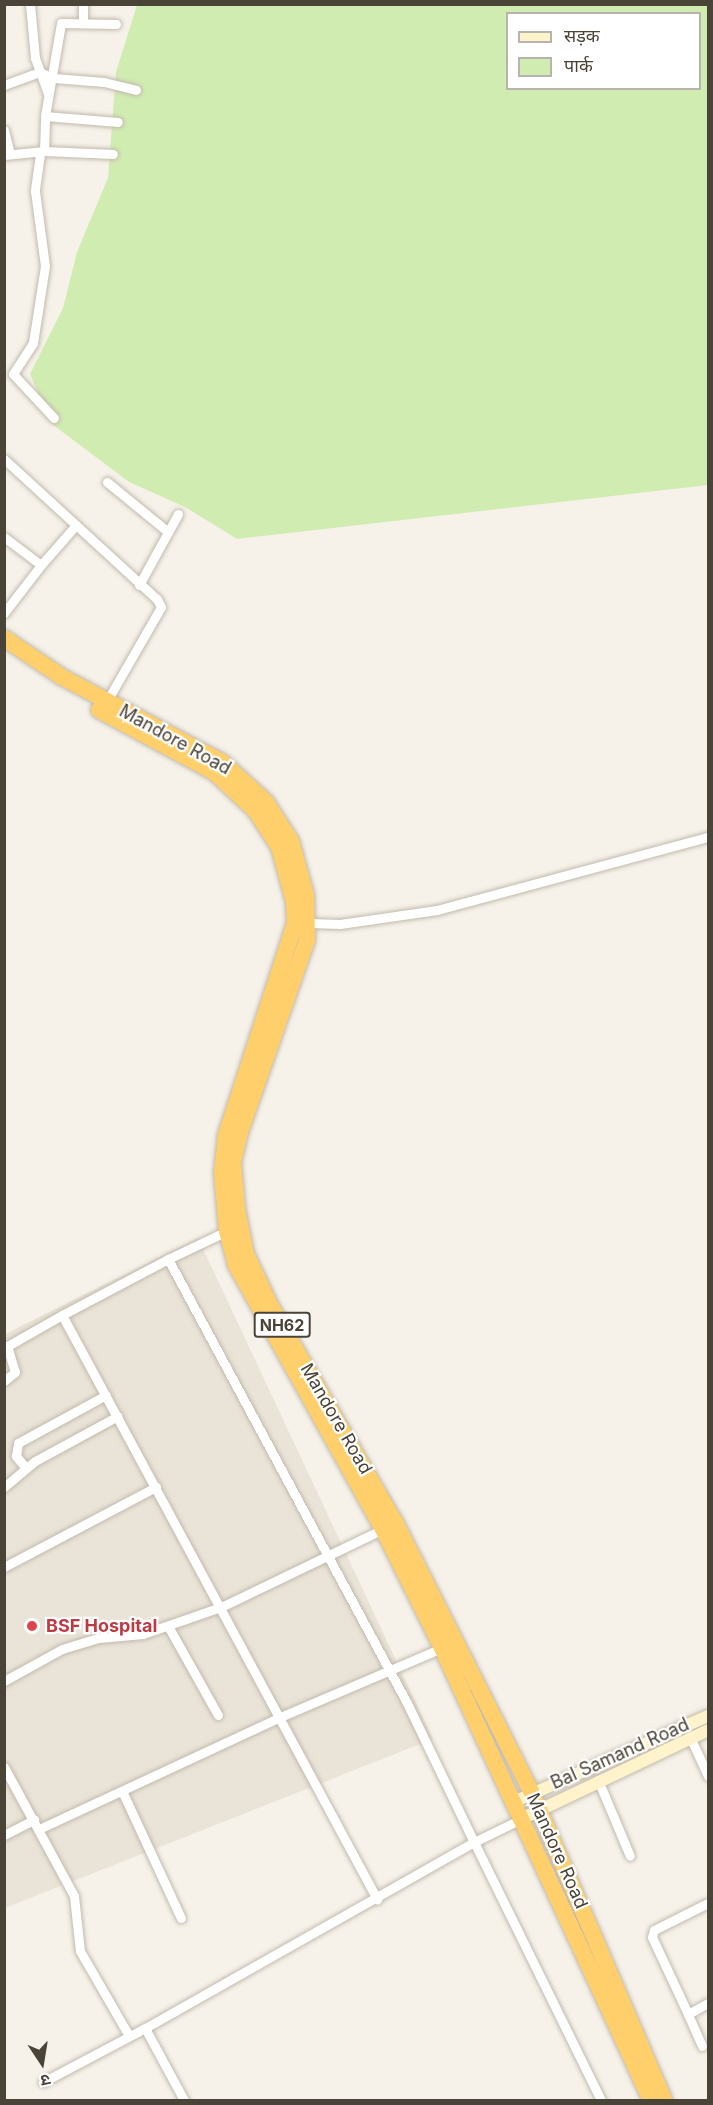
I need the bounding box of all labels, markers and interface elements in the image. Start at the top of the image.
legend [506,12,701,90]
text: सड़क [564,25,600,46]
text: पार्क [564,55,593,76]
street label: Mandore Road [115,700,235,780]
road number: NH62 [254,1312,310,1338]
street label: Mandore Road [296,1360,376,1478]
place label: BSF Hospital [46,1615,157,1637]
marker: BSF Hospital [23,1617,41,1635]
street label: Bal Samand Road [548,1714,692,1794]
street label: Mandore Road [522,1790,592,1912]
north arrow [12,2033,72,2093]
text: उ [39,2070,52,2091]

